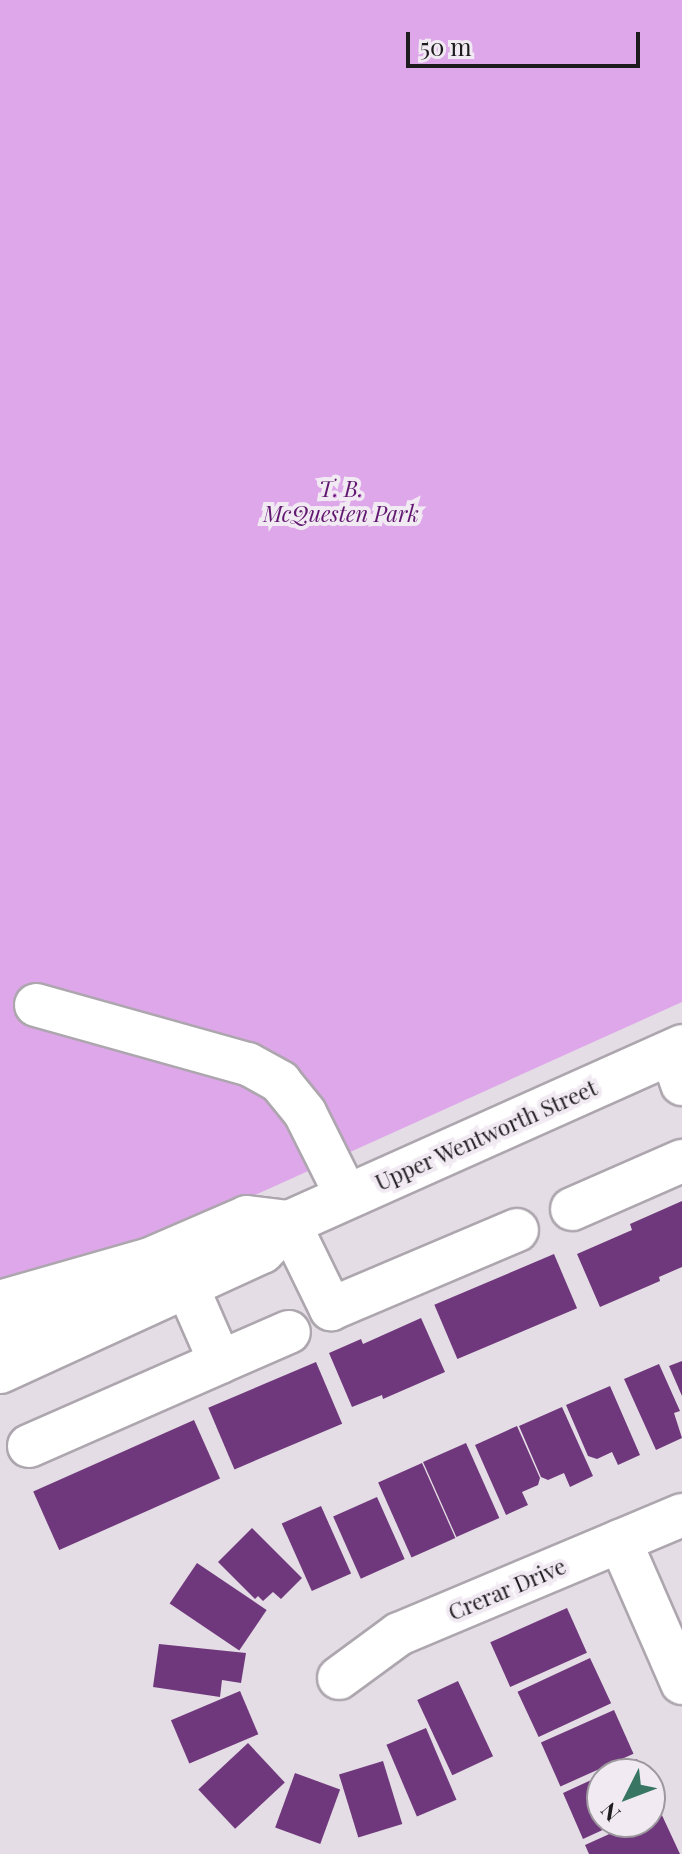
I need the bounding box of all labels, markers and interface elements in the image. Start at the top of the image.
scale bar [410,16,644,66]
text: 50 m [420,30,472,62]
park label: T. B. McQuesten Park [263,475,419,526]
street label: Upper Wentworth Street [371,1074,601,1196]
street label: Crerar Drive [444,1552,570,1626]
north arrow [586,1758,666,1838]
text: N [593,1797,626,1829]

